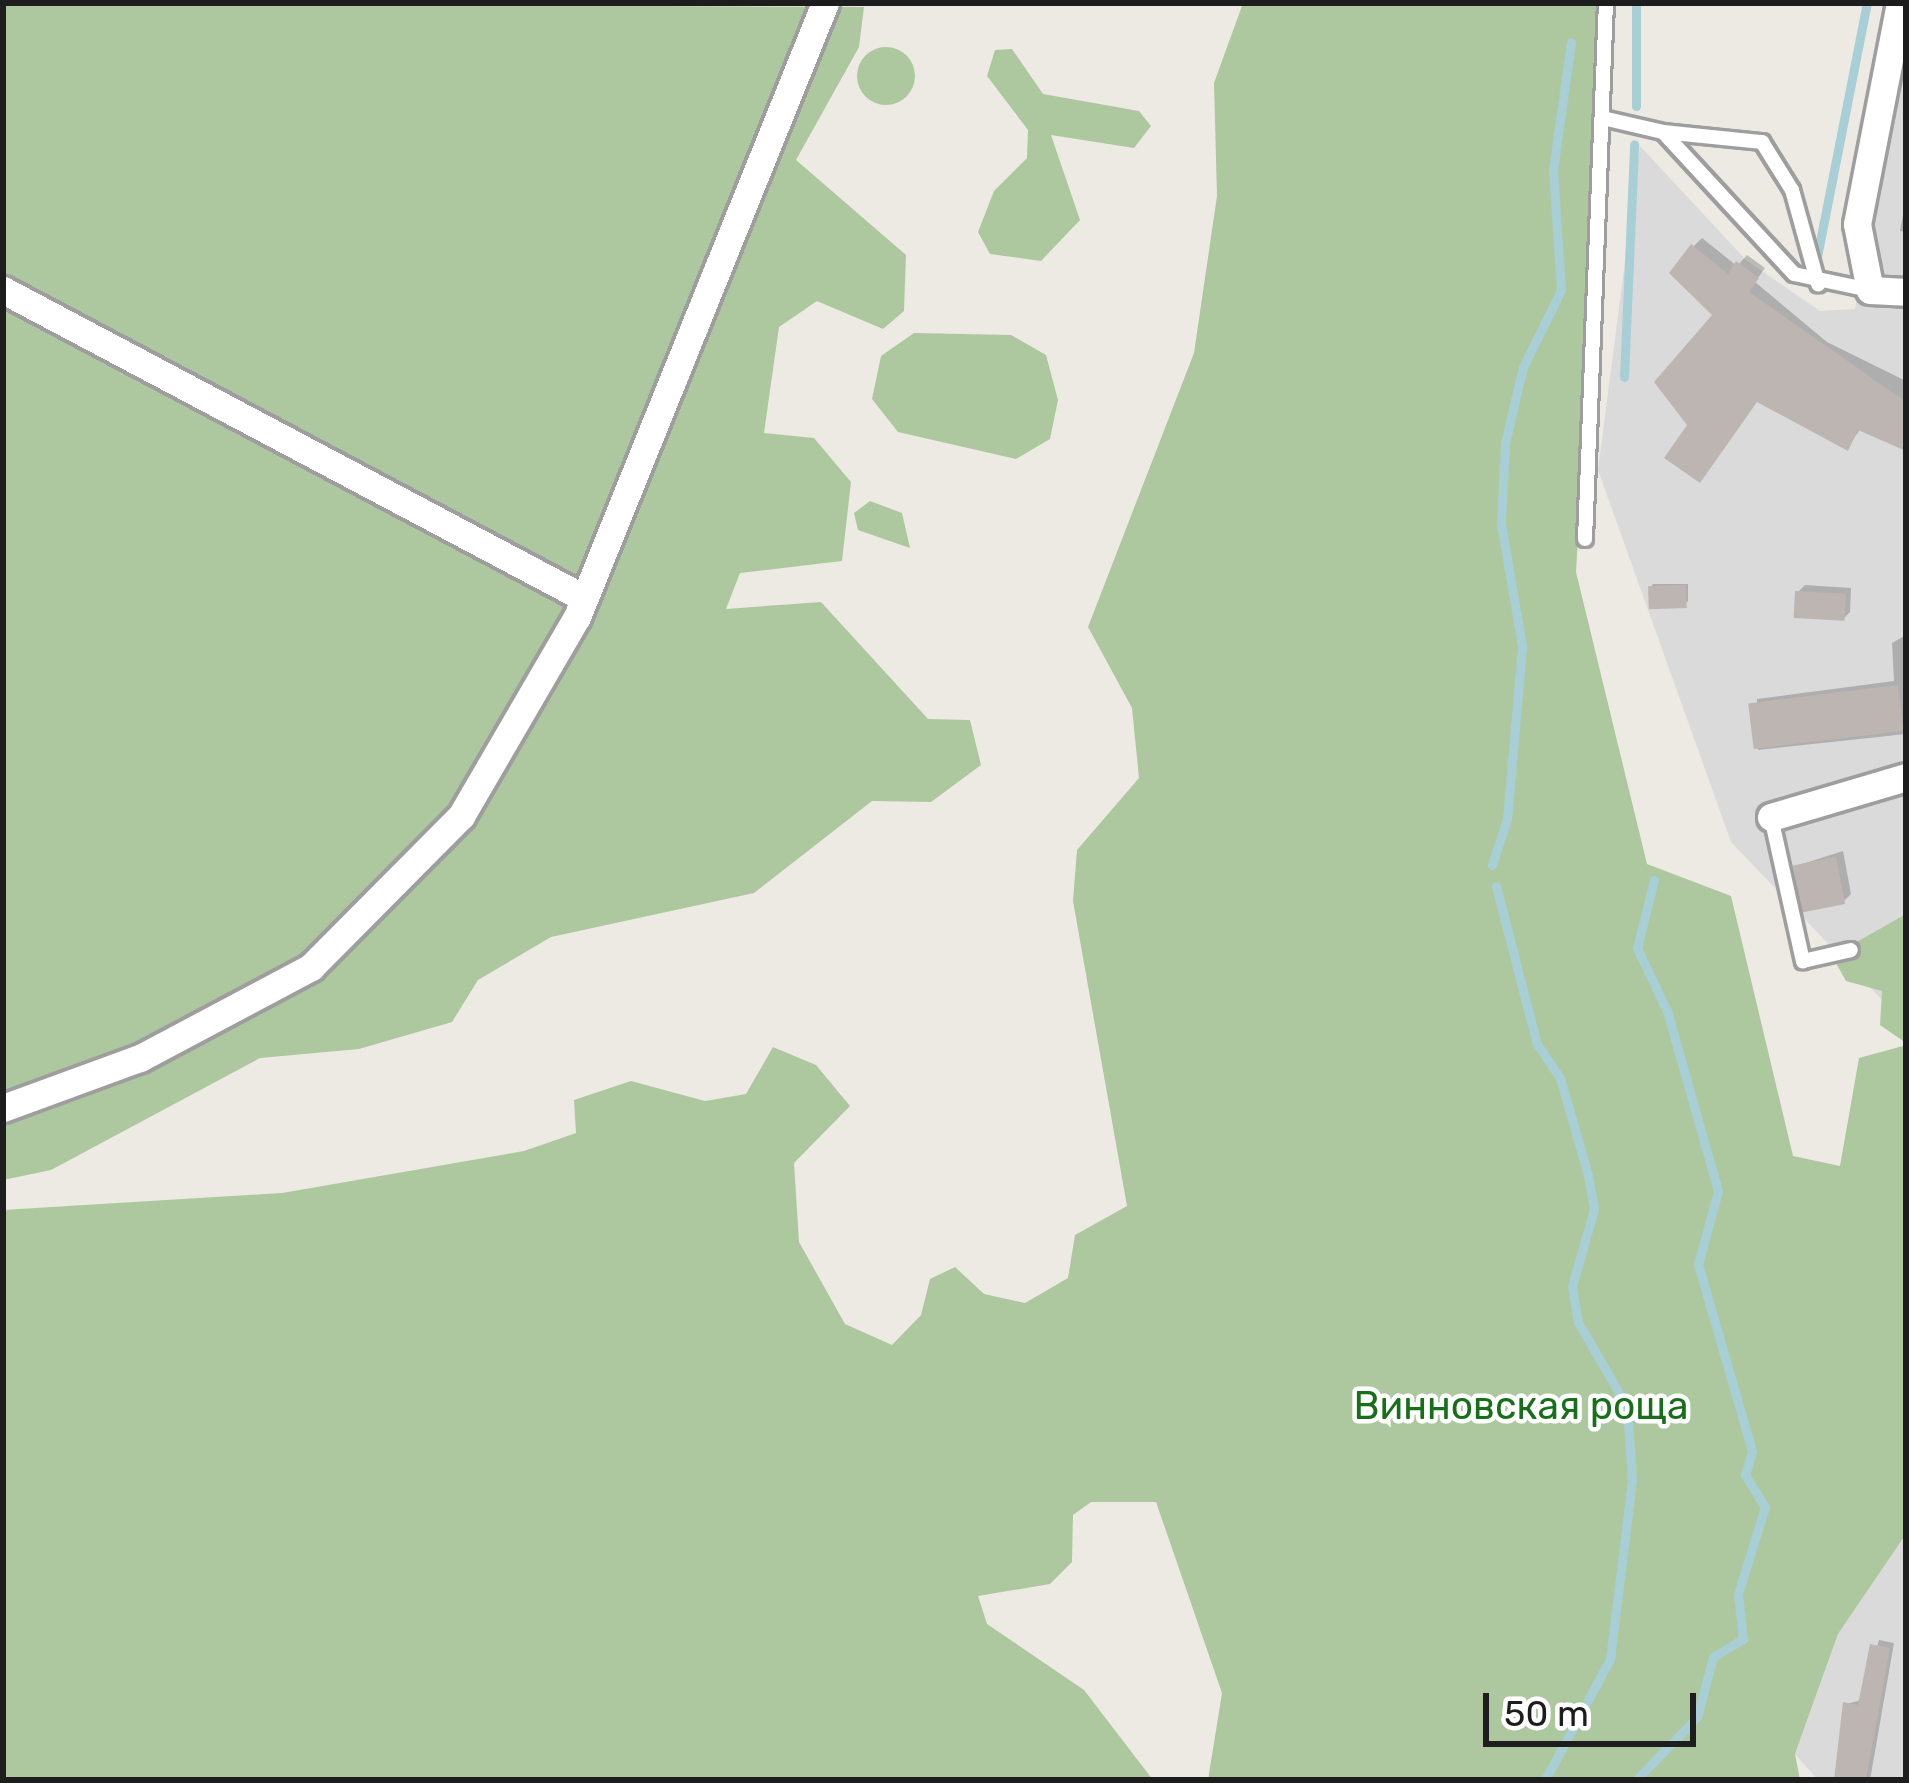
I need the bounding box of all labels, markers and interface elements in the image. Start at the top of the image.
park label: Винновская роща [1353,1383,1689,1429]
scale bar [1489,1669,1702,1743]
text: 50 m [1504,1692,1589,1735]

